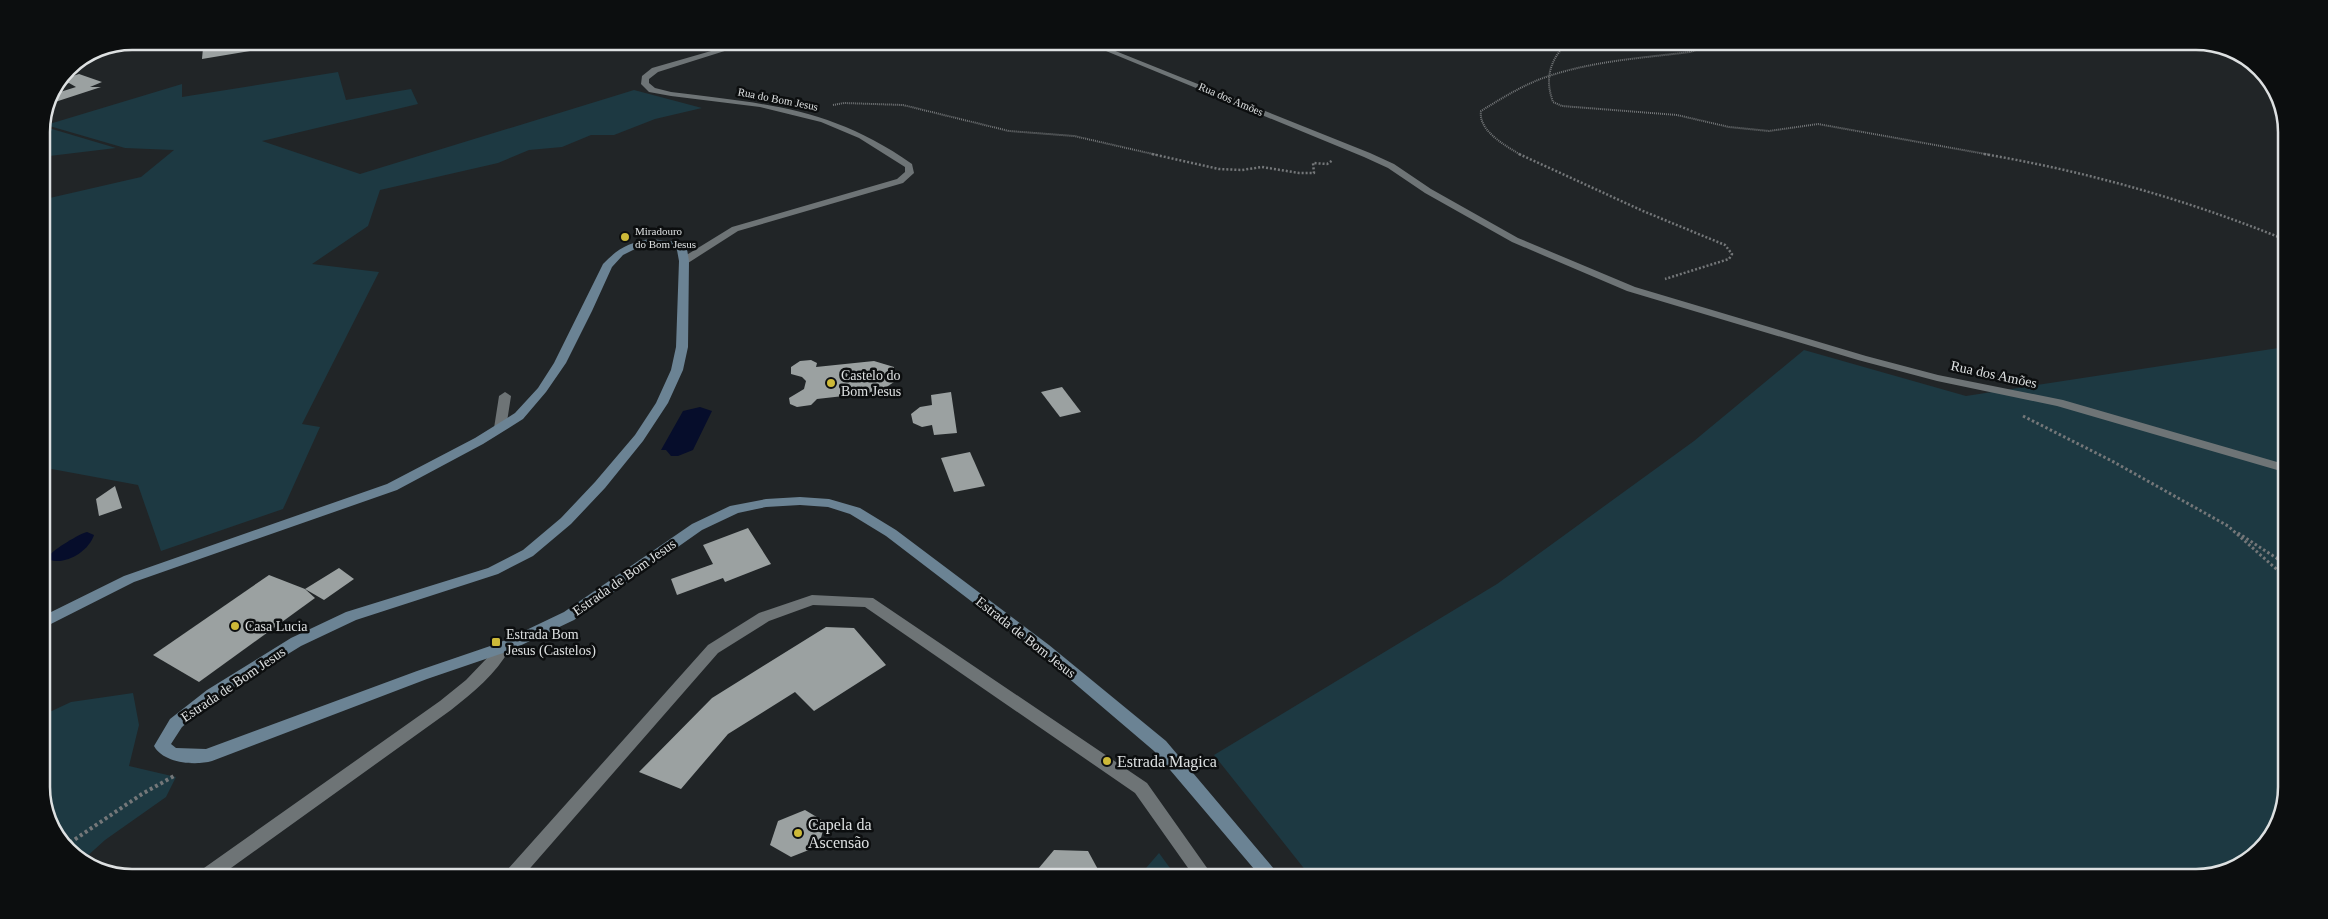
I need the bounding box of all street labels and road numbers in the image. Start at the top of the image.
street label: Rua dos Amões [1197,80,1265,118]
street label: Rua do Bom Jesus [737,85,819,113]
street label: Rua dos Amões [1949,358,2038,391]
street label: Estrada de Bom Jesus [570,536,679,619]
street label: Estrada de Bom Jesus [973,594,1079,681]
street label: Estrada de Bom Jesus [178,644,288,725]

